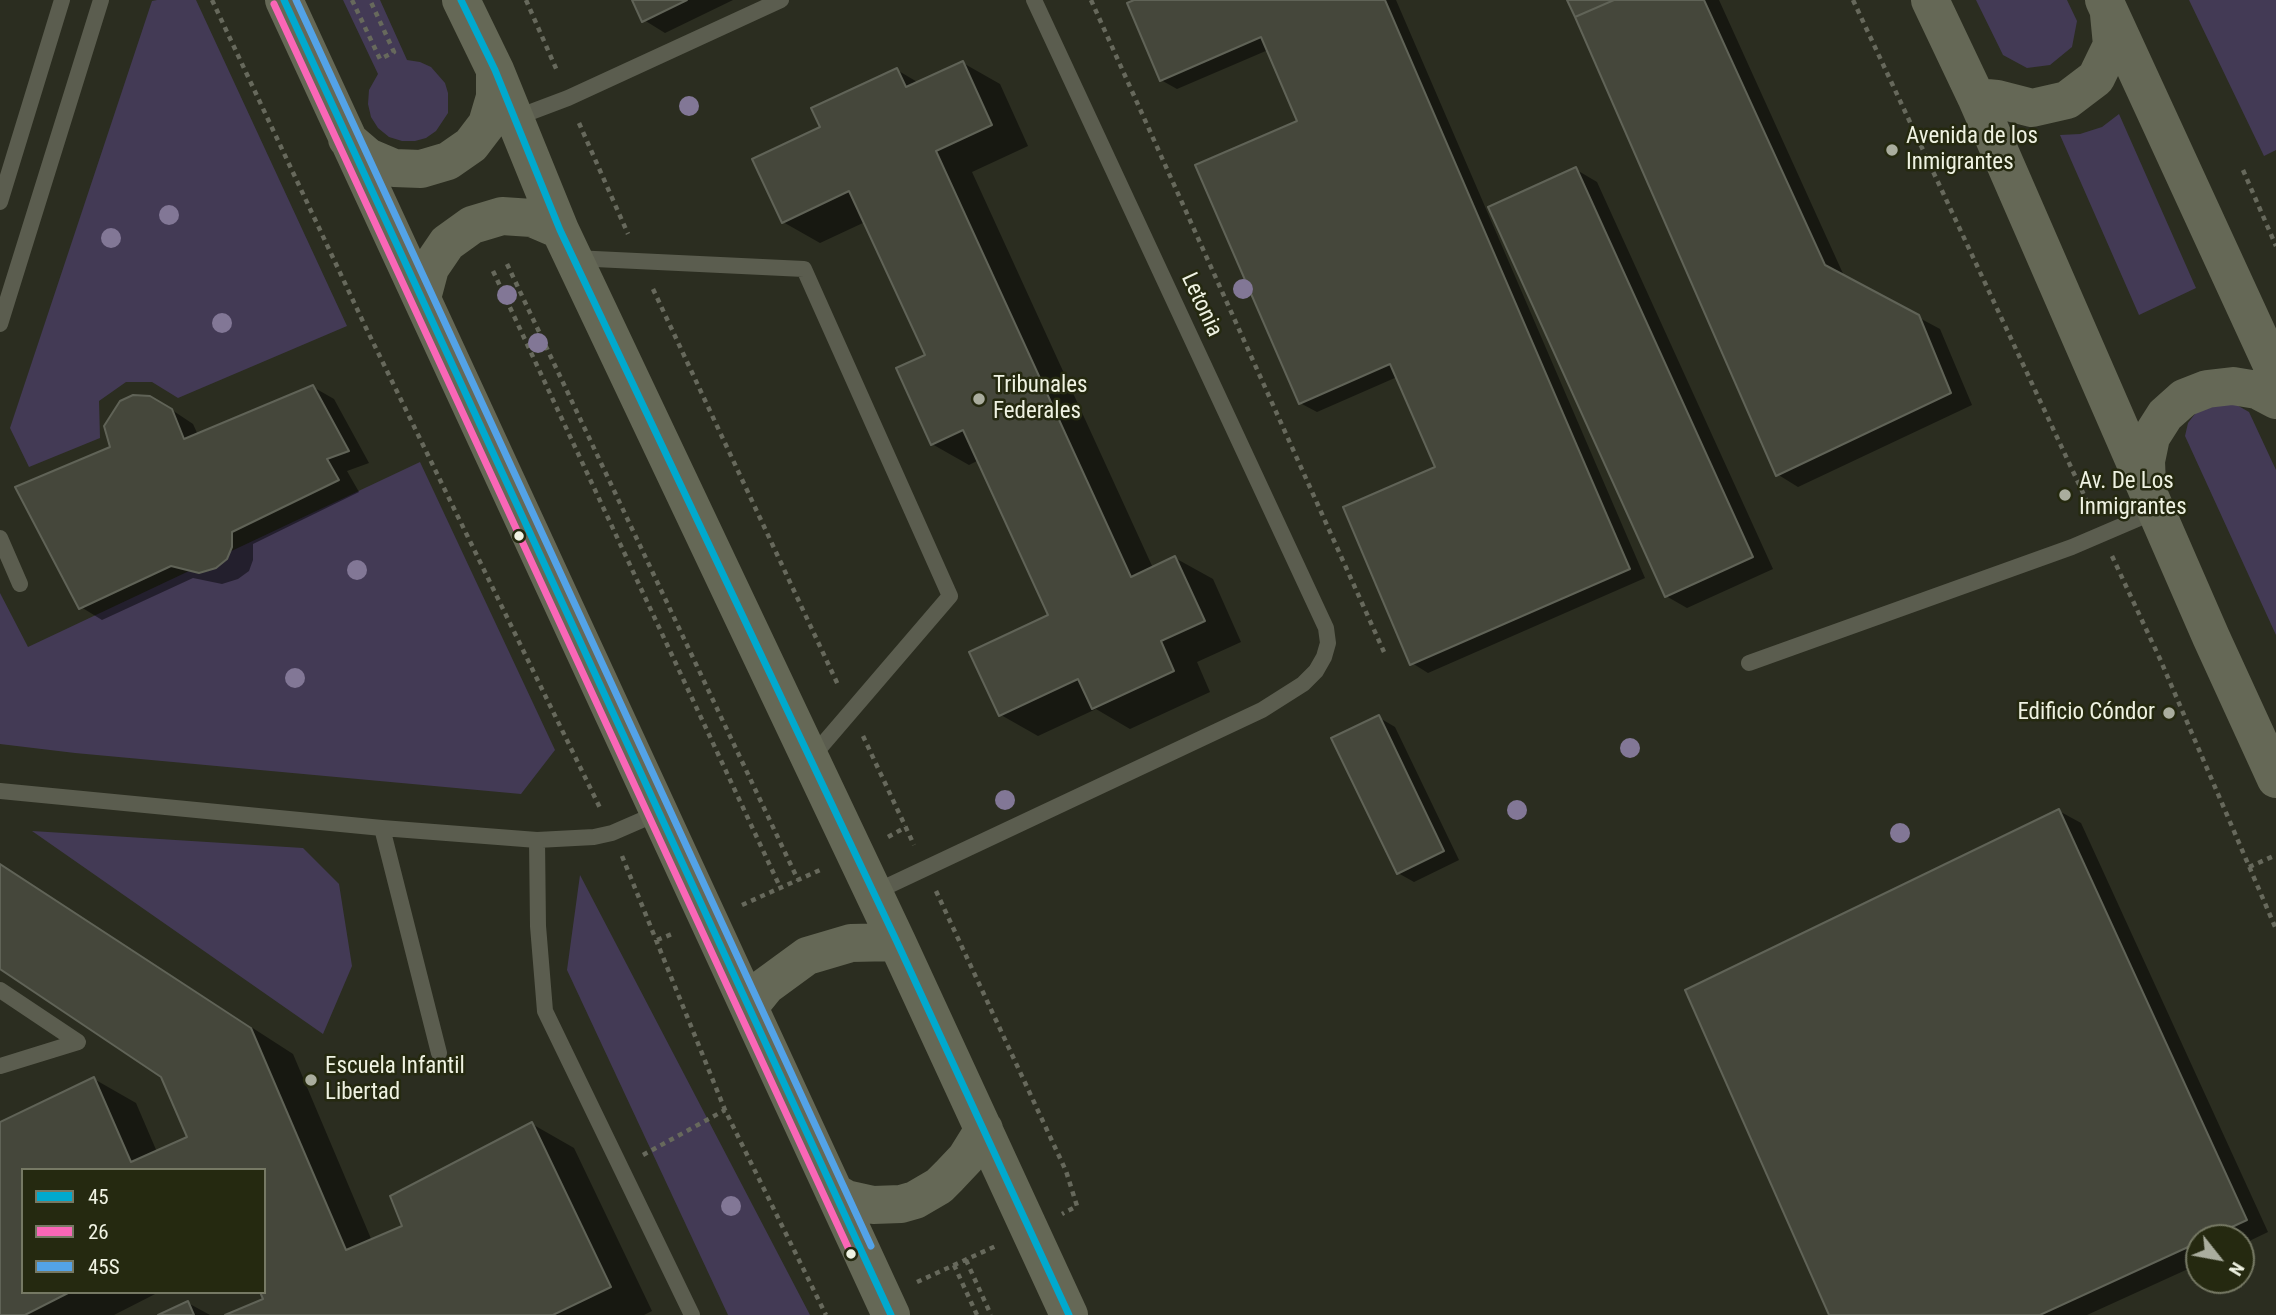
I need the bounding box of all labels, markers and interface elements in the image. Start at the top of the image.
place label: Avenida de los Inmigrantes [1906,123,2038,177]
marker: Avenida de los Inmigrantes [1884,142,1900,158]
street label: Letonia [1174,269,1228,341]
place label: Tribunales Federales [993,372,1088,426]
marker: Tribunales Federales [971,391,987,407]
place label: Av. De Los Inmigrantes [2079,468,2187,522]
marker: Av. De Los Inmigrantes [2057,487,2073,503]
unlabelled marker [512,529,526,543]
place label: Edificio Cóndor [2017,699,2155,727]
marker: Edificio Cóndor [2161,705,2177,721]
place label: Escuela Infantil Libertad [325,1053,465,1107]
marker: Escuela Infantil Libertad [303,1072,319,1088]
legend [21,1168,266,1294]
text: 45 [88,1185,109,1209]
text: 26 [88,1220,109,1244]
north arrow [2185,1224,2255,1294]
unlabelled marker [844,1247,858,1261]
text: 45S [88,1255,120,1279]
text: N [2224,1258,2250,1280]

